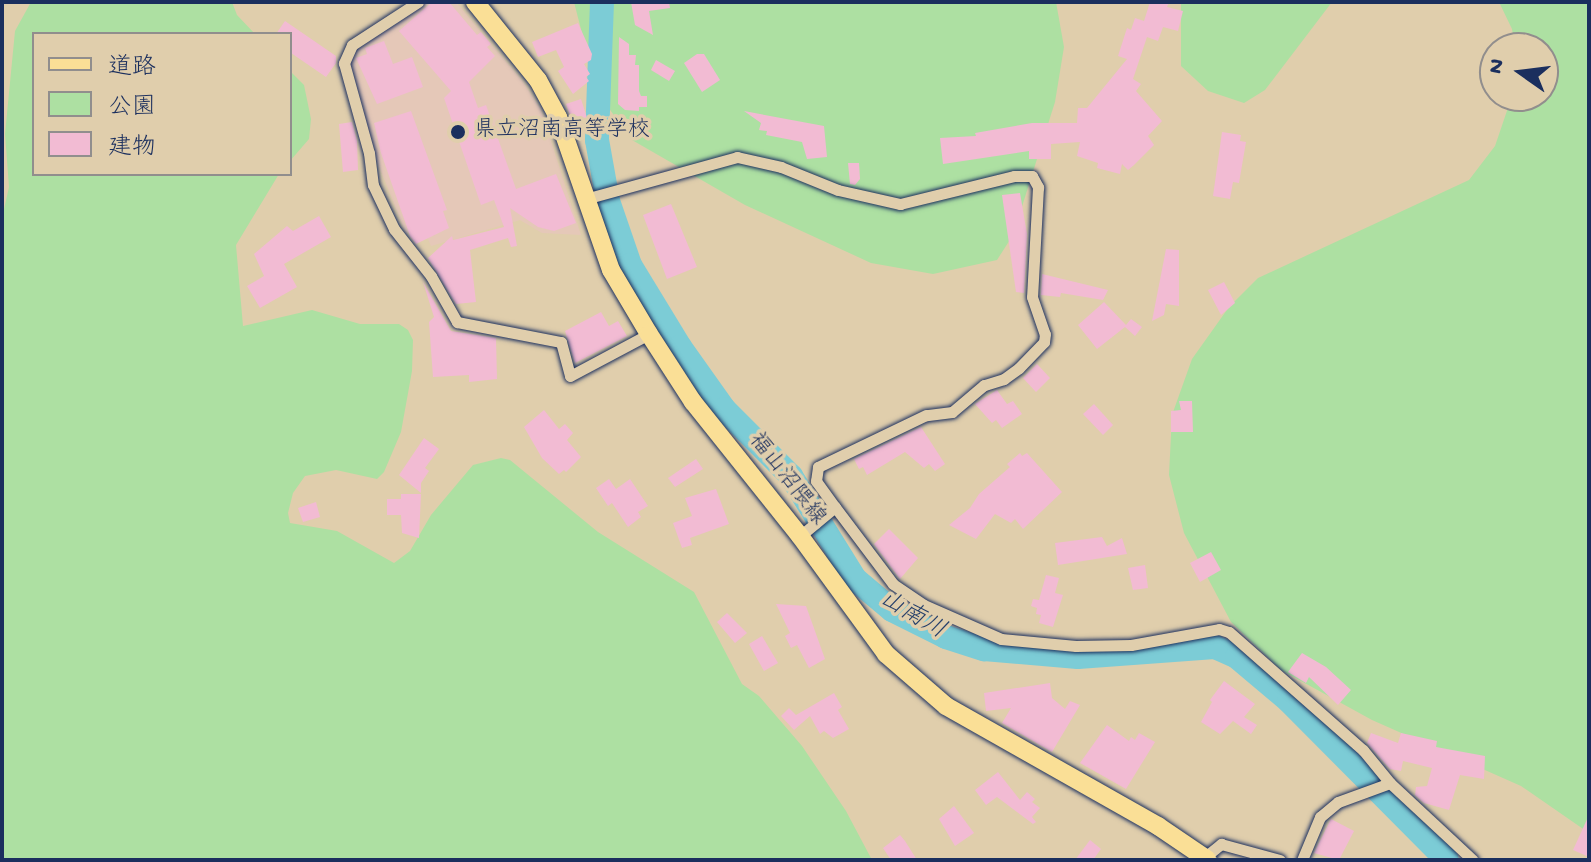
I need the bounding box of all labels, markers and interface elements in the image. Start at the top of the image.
legend [32,32,292,176]
north arrow [1479,32,1559,112]
text: 道路 [108,54,156,83]
text: N [1483,57,1512,77]
text: 公園 [108,94,156,123]
place label: 県立沼南高等学校 [474,119,650,145]
marker: 県立沼南高等学校 [449,123,467,141]
text: 建物 [108,134,156,163]
street label: 福山沼隈線 [742,429,830,531]
water label: 山南川 [874,586,950,646]

